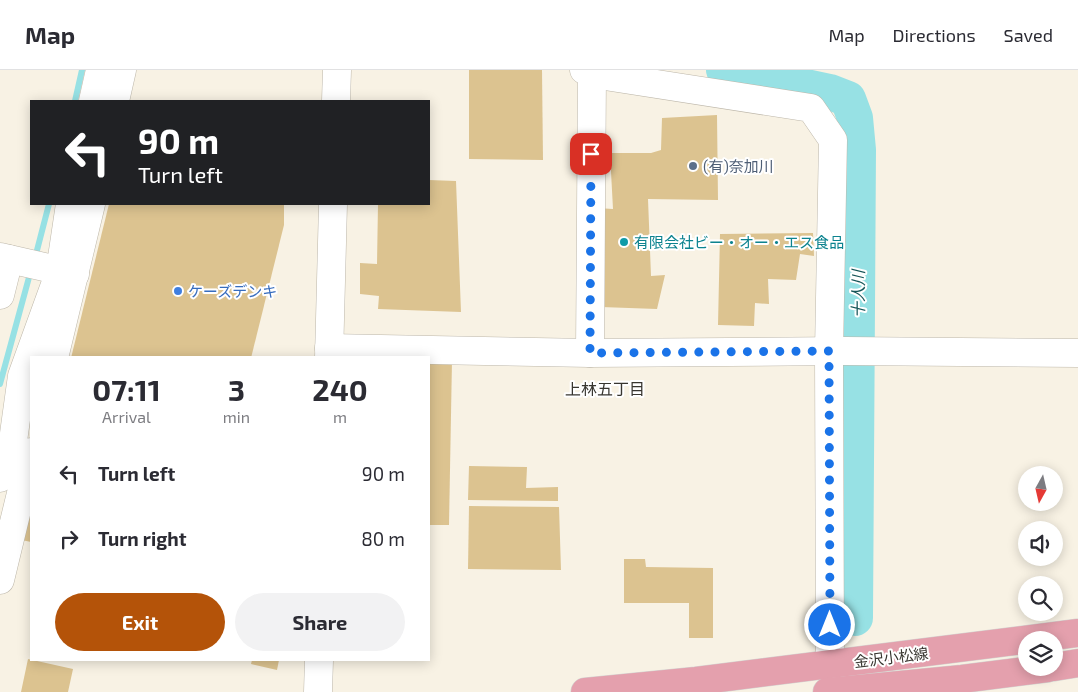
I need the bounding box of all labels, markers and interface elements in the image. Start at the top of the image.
text: Map [25,20,75,49]
text: Map [828,24,865,46]
text: Directions [893,24,976,46]
text: Saved [1004,24,1053,46]
text: 90 m [138,119,219,161]
icon: left [55,120,120,185]
pin [570,133,612,175]
icon: arrive [577,140,605,168]
place label: (有)奈加川 [703,157,774,175]
marker: (有)奈加川 [687,160,699,172]
text: Turn left [138,161,223,187]
place label: 有限会社ビー・オー・エス食品 [634,233,844,251]
marker: 有限会社ビー・オー・エス食品 [618,236,630,248]
water label: 十人川 [848,268,867,318]
place label: ケーズデンキ [188,282,277,300]
marker: ケーズデンキ [172,285,184,297]
text: 07:11 [92,371,161,407]
text: 3 [228,371,245,407]
text: 240 [312,371,368,407]
district label: 上林五丁目 [565,379,645,398]
text: Arrival [102,407,151,426]
text: min [223,407,250,426]
text: m [333,407,347,426]
icon: left [55,460,83,488]
text: Turn left [98,462,175,485]
text: 90 m [362,462,405,485]
north arrow [1018,466,1062,511]
map controls [1018,466,1063,676]
button: sound [1018,521,1063,566]
icon: right [55,525,83,553]
text: Turn right [98,527,186,550]
text: 80 m [361,527,405,550]
button: search [1018,576,1063,621]
button: Exit [55,593,225,651]
button: Share [235,593,405,651]
position arrow [803,598,855,650]
button: layers [1018,631,1063,676]
street label: 金沢小松線 [853,643,929,671]

